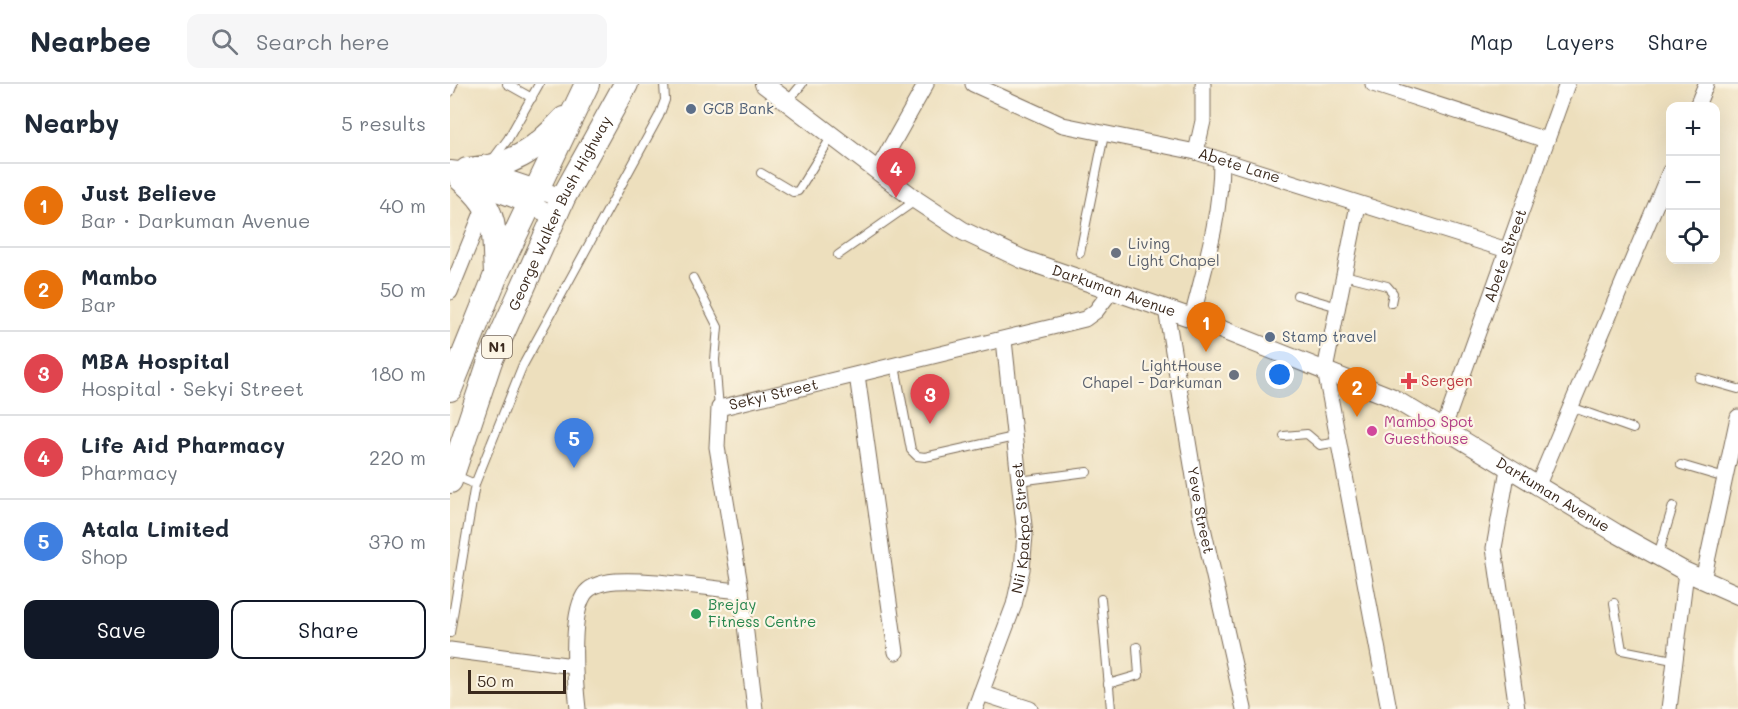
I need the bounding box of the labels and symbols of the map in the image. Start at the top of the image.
place label: GCB Bank [703,98,774,118]
marker: GCB Bank [684,102,698,116]
street label: George Walker Bush Highway [503,112,616,314]
street label: Abete Lane [1196,142,1283,187]
pin: 4 [876,148,916,198]
street label: Abete Street [1479,206,1530,305]
place label: Living Light Chapel [1128,233,1220,270]
marker: Living Light Chapel [1109,246,1123,260]
street label: Darkuman Avenue [1050,259,1179,321]
pin: 1 [1186,302,1226,352]
place label: Stamp travel [1282,326,1377,346]
marker: Stamp travel [1263,330,1277,344]
road number: N1 [482,336,512,358]
place label: LightHouse Chapel - Darkuman [1082,355,1222,392]
your location [1265,360,1294,389]
marker: LightHouse Chapel - Darkuman [1227,368,1241,382]
pin: 2 [1338,368,1376,417]
place label: Sergen [1421,370,1473,390]
street label: Sekyi Street [727,373,820,414]
pin: 3 [910,374,950,424]
marker: Sergen [1402,374,1416,388]
place label: Mambo Spot Guesthouse [1384,411,1474,448]
pin: 5 [554,418,594,468]
marker: Mambo Spot Guesthouse [1365,424,1379,438]
street label: Darkuman Avenue [1493,452,1614,536]
street label: Nii Kpakpa Street [1006,462,1034,595]
street label: Yeve Street [1183,465,1220,556]
place label: Brejay Fitness Centre [708,594,816,631]
marker: Brejay Fitness Centre [689,607,703,621]
scale bar [468,667,566,694]

